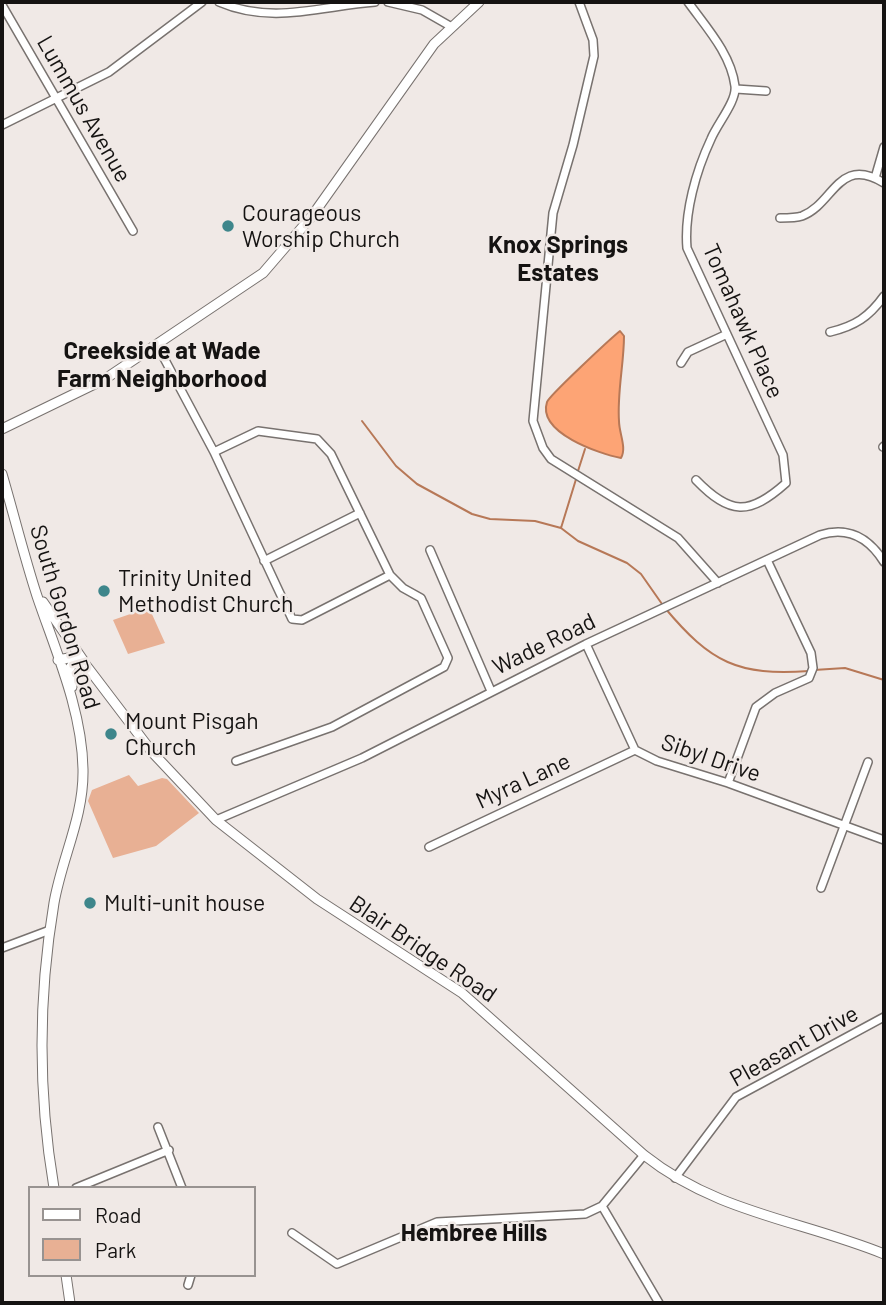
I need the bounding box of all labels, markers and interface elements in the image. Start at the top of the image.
street label: Lummus Avenue [31,31,137,187]
place label: Courageous Worship Church [242,199,400,253]
marker: Courageous Worship Church [220,218,236,234]
district label: Knox Springs Estates [488,231,628,287]
street label: Tomahawk Place [697,239,789,403]
district label: Creekside at Wade Farm Neighborhood [57,337,267,393]
street label: South Gordon Road [24,521,106,713]
place label: Trinity United Methodist Church [118,564,293,618]
marker: Trinity United Methodist Church [96,583,112,599]
street label: Wade Road [488,607,600,681]
place label: Mount Pisgah Church [125,707,259,761]
marker: Mount Pisgah Church [103,726,119,742]
street label: Sibyl Drive [658,728,764,788]
street label: Myra Lane [471,747,575,815]
place label: Multi-unit house [104,889,265,917]
street label: Blair Bridge Road [344,890,502,1008]
marker: Multi-unit house [82,895,98,911]
street label: Pleasant Drive [725,999,863,1093]
legend [28,1186,256,1277]
text: Road [95,1202,141,1227]
district label: Hembree Hills [401,1219,547,1247]
text: Park [95,1237,136,1262]

